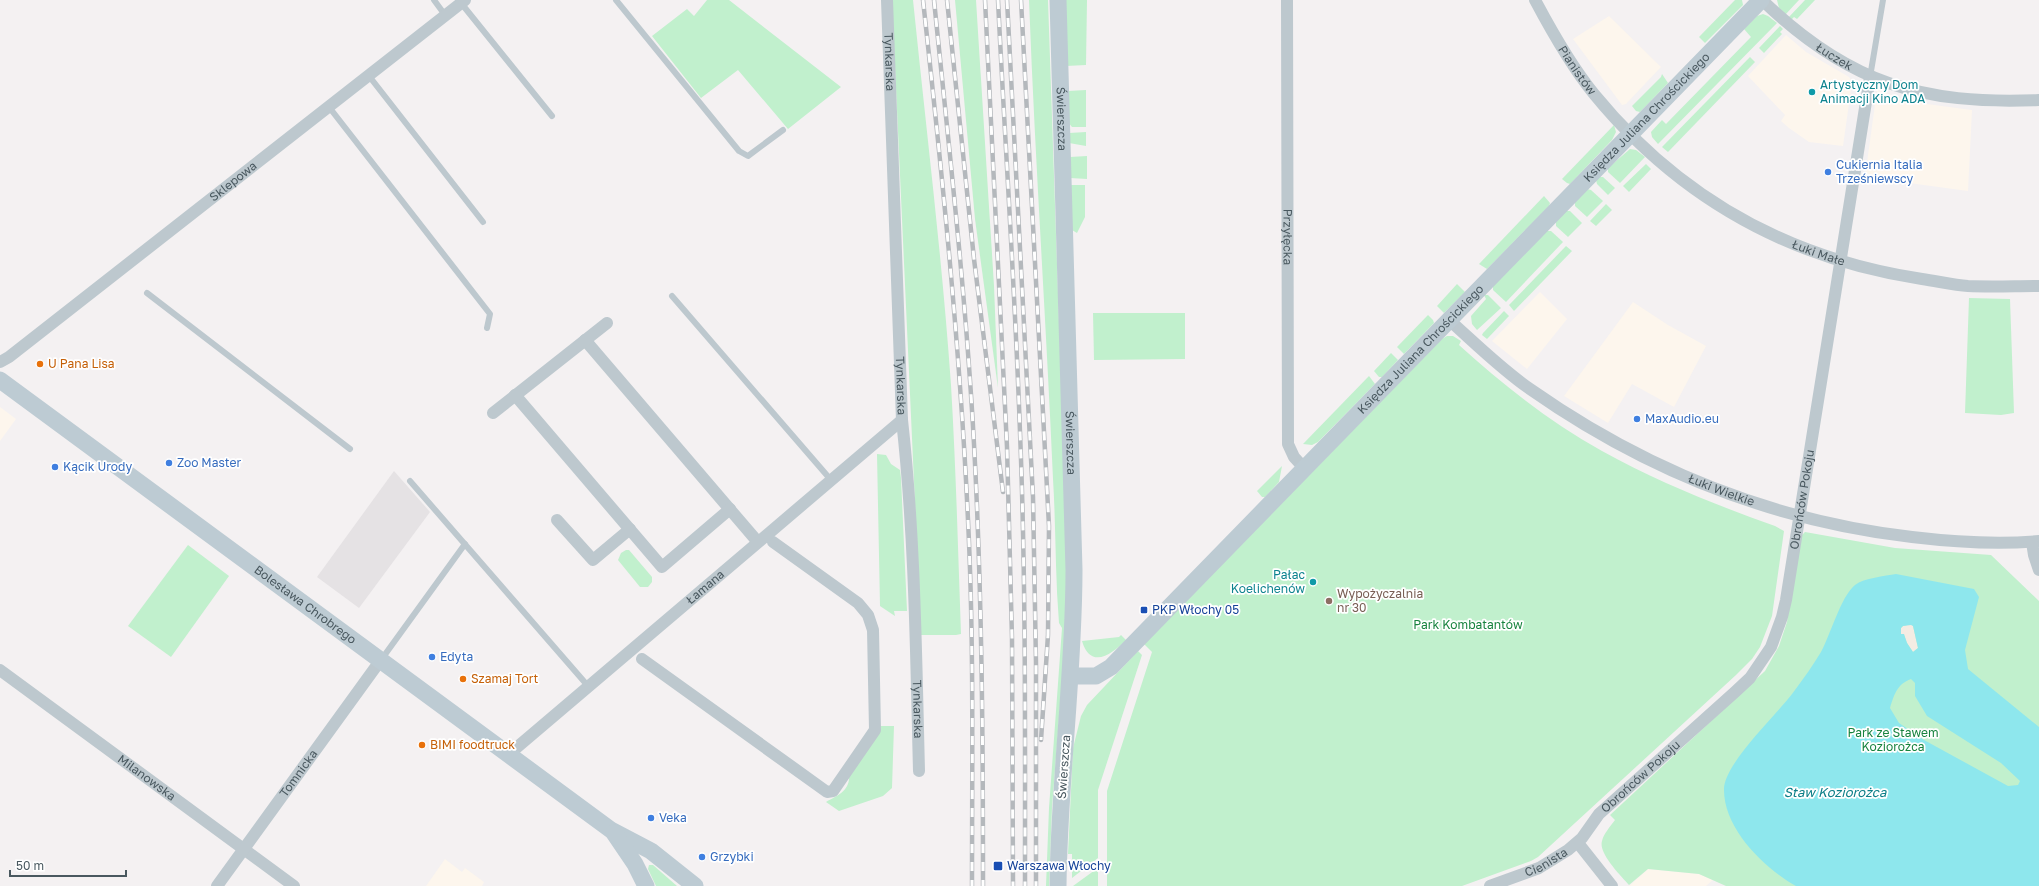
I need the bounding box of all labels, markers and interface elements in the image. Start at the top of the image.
street label: Tynkarska [881,32,898,91]
street label: Łuczek [1813,39,1856,73]
street label: Pianistów [1555,43,1600,98]
street label: Księdza Juliana Chrościckiego [1580,49,1713,185]
place label: Artystyczny Dom Animacji Kino ADA [1820,77,1925,106]
street label: Świerszcza [1053,87,1070,151]
marker: Artystyczny Dom Animacji Kino ADA [1807,87,1817,97]
place label: Cukiernia Italia Trześniewscy [1836,157,1923,186]
street label: Sklepowa [206,158,260,204]
marker: Cukiernia Italia Trześniewscy [1823,167,1833,177]
street label: Przyłęcka [1280,209,1296,265]
street label: Łuki Małe [1790,236,1847,269]
street label: Księdza Juliana Chrościckiego [1354,281,1486,417]
place label: U Pana Lisa [48,356,115,371]
street label: Tynkarska [893,356,910,415]
marker: U Pana Lisa [35,359,45,369]
street label: Świerszcza [1063,411,1079,475]
place label: MaxAudio.eu [1645,411,1719,426]
marker: MaxAudio.eu [1632,414,1642,424]
street label: Obrońców Pokoju [1786,448,1817,551]
place label: Zoo Master [177,455,242,470]
marker: Zoo Master [164,458,174,468]
place label: Kącik Urody [63,459,132,474]
marker: Kącik Urody [50,462,60,472]
street label: Łuki Wielkie [1686,470,1757,509]
street label: Bolesława Chrobrego [251,562,360,647]
street label: Łamana [683,566,727,607]
place label: Pałac Koelichenów [1231,567,1305,596]
marker: Pałac Koelichenów [1308,577,1318,587]
place label: Wypożyczalnia nr 30 [1337,586,1423,615]
marker: Wypożyczalnia nr 30 [1324,596,1334,606]
place label: PKP Włochy 05 [1152,602,1239,617]
marker: PKP Włochy 05 [1139,605,1149,615]
park label: Park Kombatantów [1413,617,1523,632]
place label: Edyta [440,649,473,664]
marker: Edyta [427,652,437,662]
place label: Szamaj Tort [471,671,539,686]
marker: Szamaj Tort [458,674,468,684]
street label: Tynkarska [910,680,926,739]
park label: Park ze Stawem Koziorożca [1847,725,1939,754]
street label: Świerszcza [1054,734,1073,799]
place label: BIMI foodtruck [430,737,515,752]
street label: Obrońców Pokoju [1598,737,1683,816]
marker: BIMI foodtruck [417,740,427,750]
street label: Tomnicka [276,747,320,800]
street label: Milanowska [115,751,179,804]
water label: Staw Koziorożca [1784,784,1887,800]
place label: Veka [659,810,687,825]
marker: Veka [646,813,656,823]
street label: Cienista [1522,844,1570,880]
place label: Grzybki [710,849,754,864]
scale bar [10,852,126,878]
marker: Grzybki [697,852,707,862]
text: 50 m [16,858,44,873]
place label: Warszawa Włochy [1007,858,1111,873]
marker: Warszawa Włochy [992,860,1004,872]

